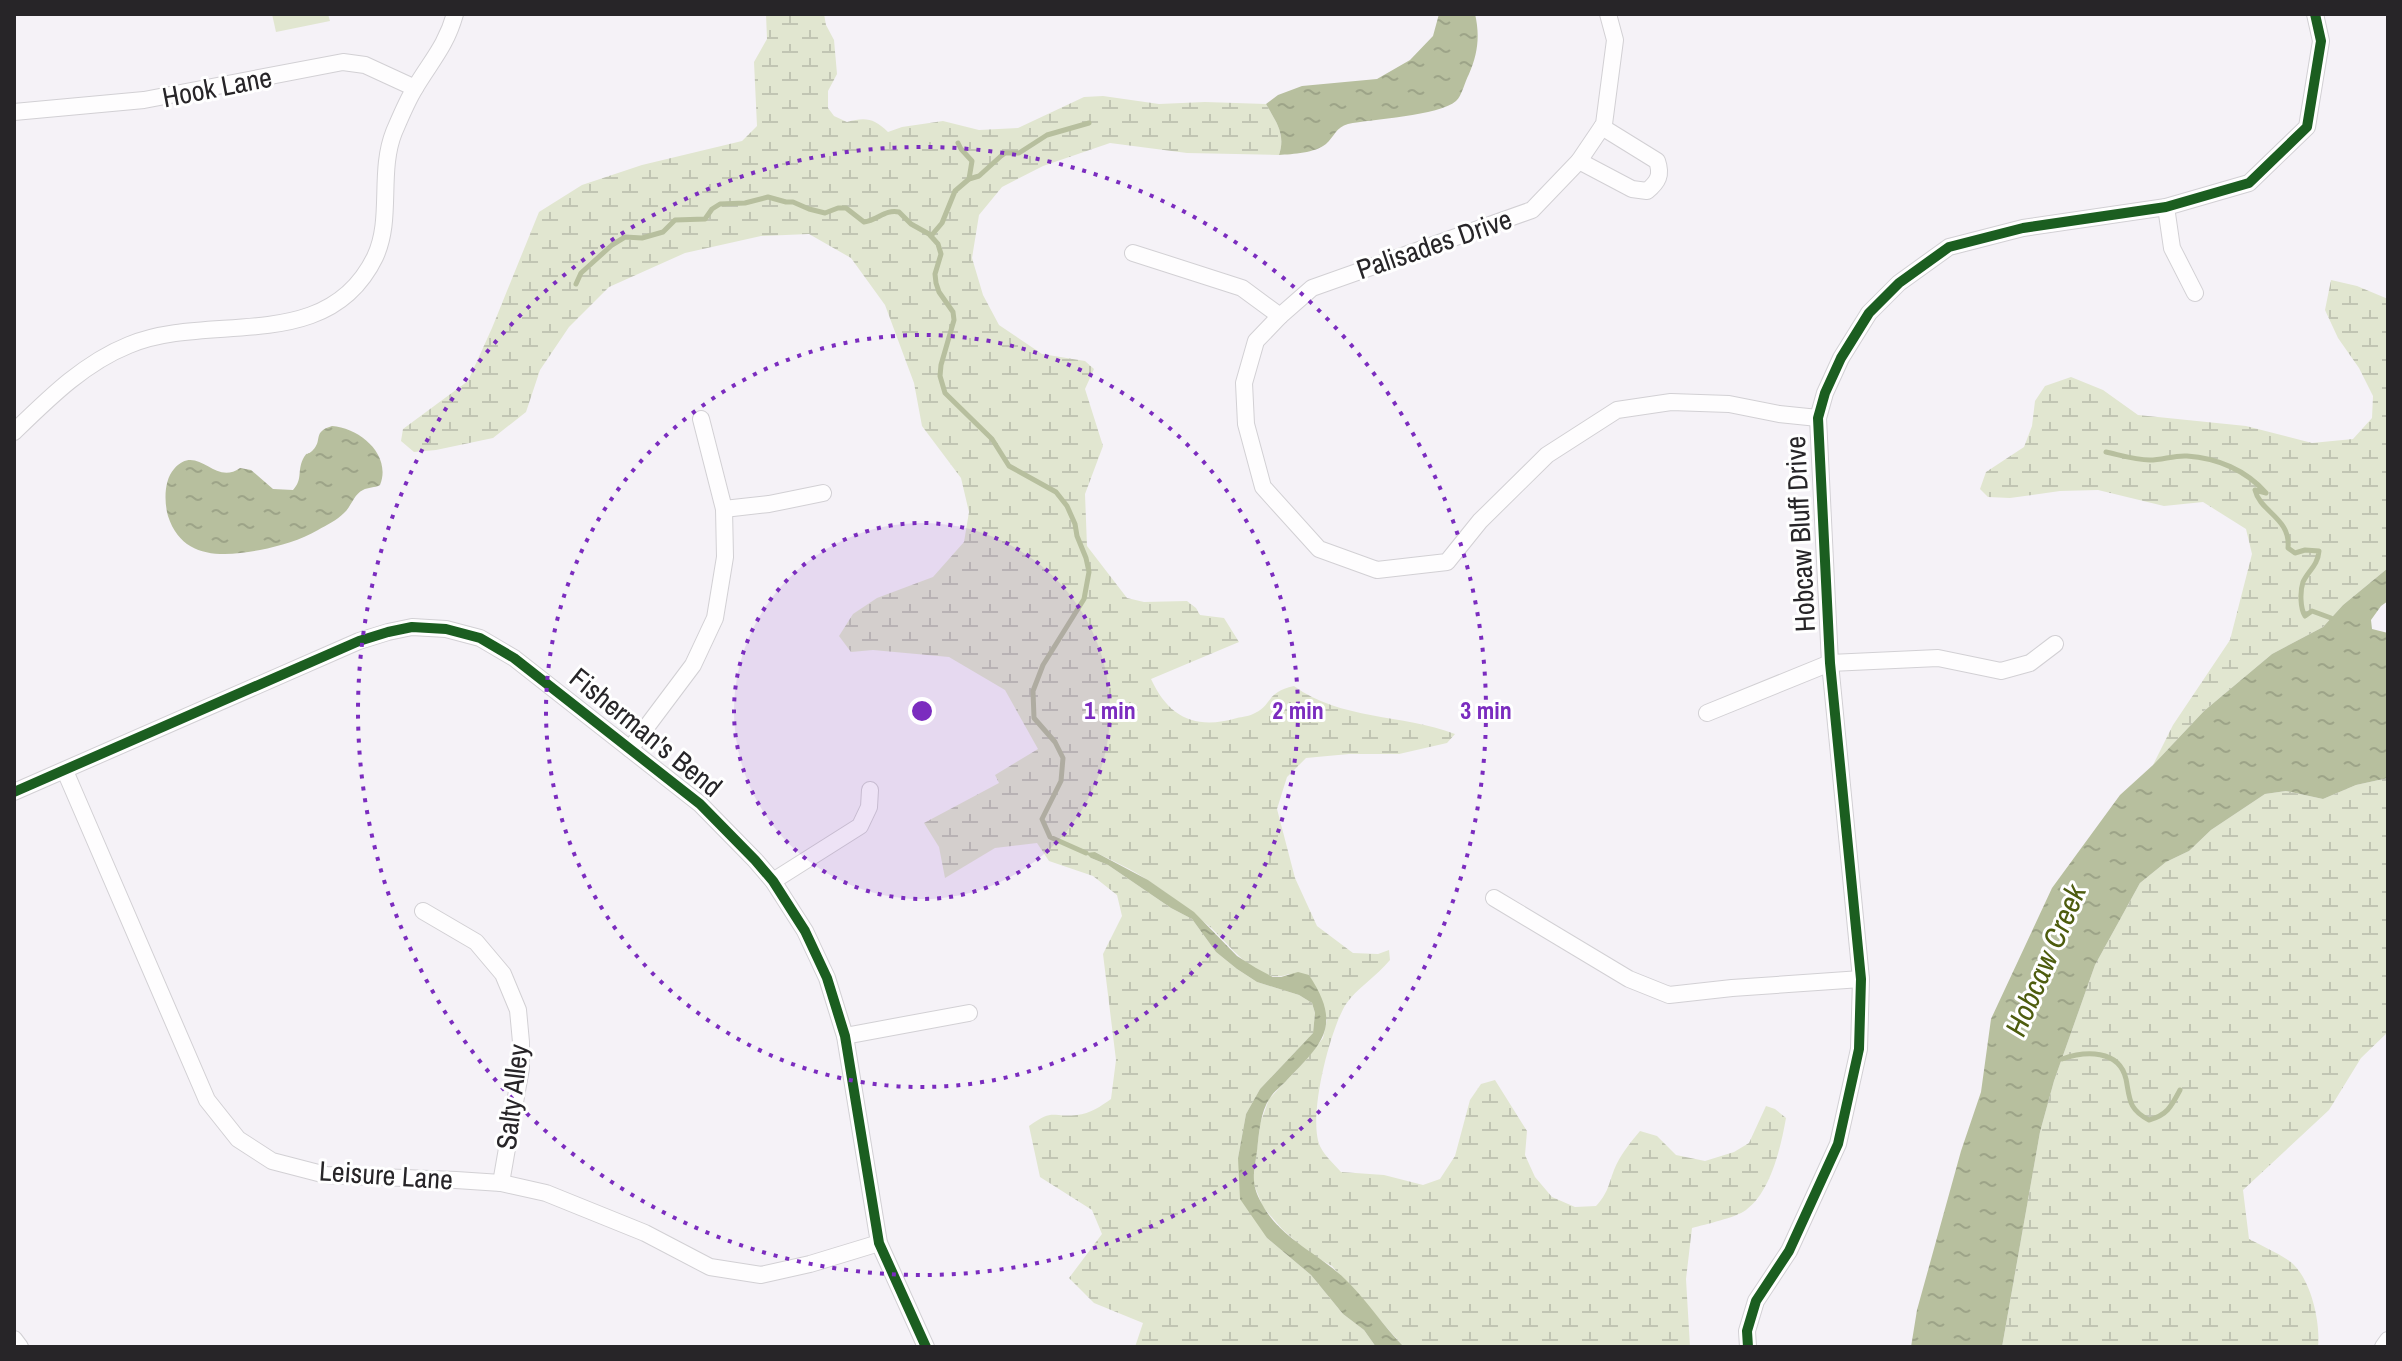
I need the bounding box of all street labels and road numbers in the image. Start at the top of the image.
street label: Hook Lane [159,58,275,116]
street label: Palisades Drive [1351,200,1517,288]
street label: Hobcaw Bluff Drive [1776,435,1824,633]
street label: Fisherman's Bend [562,659,730,805]
street label: Salty Alley [487,1042,537,1152]
street label: Leisure Lane [318,1151,454,1199]

